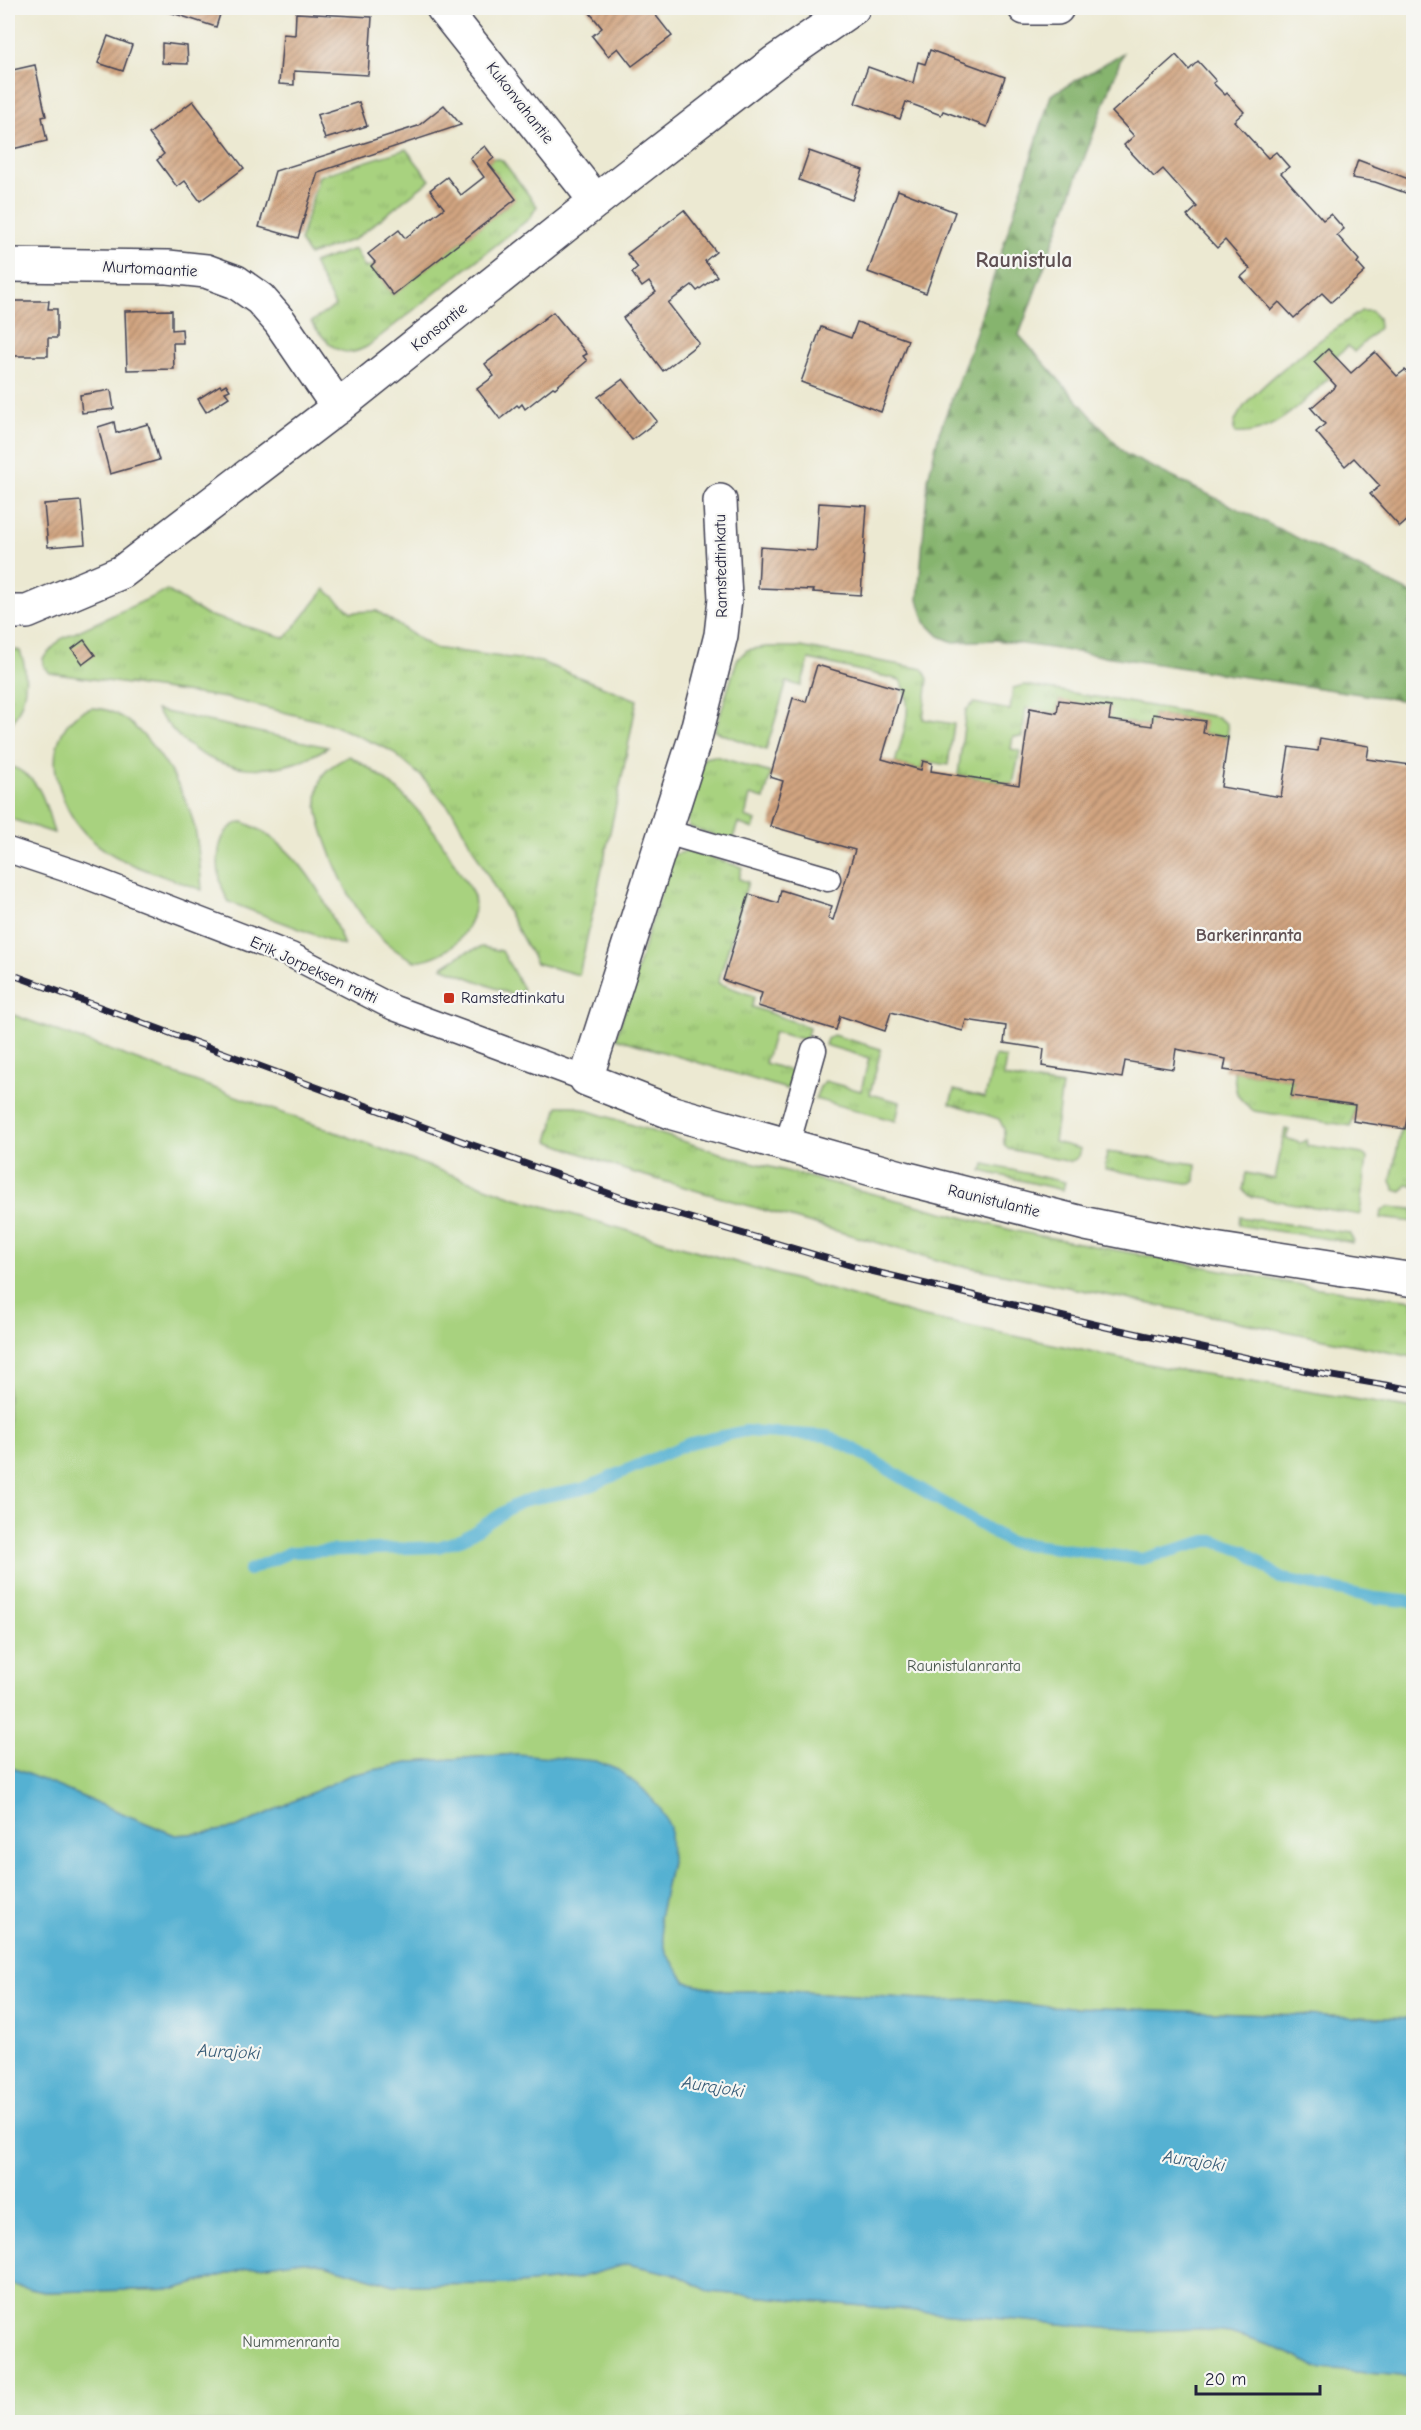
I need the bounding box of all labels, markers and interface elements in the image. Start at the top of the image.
street label: Kukonvahantie [483,59,557,147]
district label: Raunistula [975,247,1073,273]
street label: Murtomaantie [102,258,198,280]
street label: Konsantie [408,299,470,355]
street label: Ramstedtinkatu [711,514,731,618]
district label: Barkerinranta [1196,925,1302,946]
street label: Erik Jorpeksen raitti [247,933,381,1007]
place label: Ramstedtinkatu [461,989,565,1007]
marker: Ramstedtinkatu [442,991,456,1005]
street label: Raunistulantie [946,1181,1042,1221]
park label: Raunistulanranta [907,1657,1021,1675]
water label: Aurajoki [196,2040,262,2064]
water label: Aurajoki [679,2072,747,2102]
water label: Aurajoki [1160,2146,1228,2176]
park label: Nummenranta [242,2333,340,2351]
scale bar [1196,2358,1320,2396]
text: 20 m [1205,2369,1246,2390]

